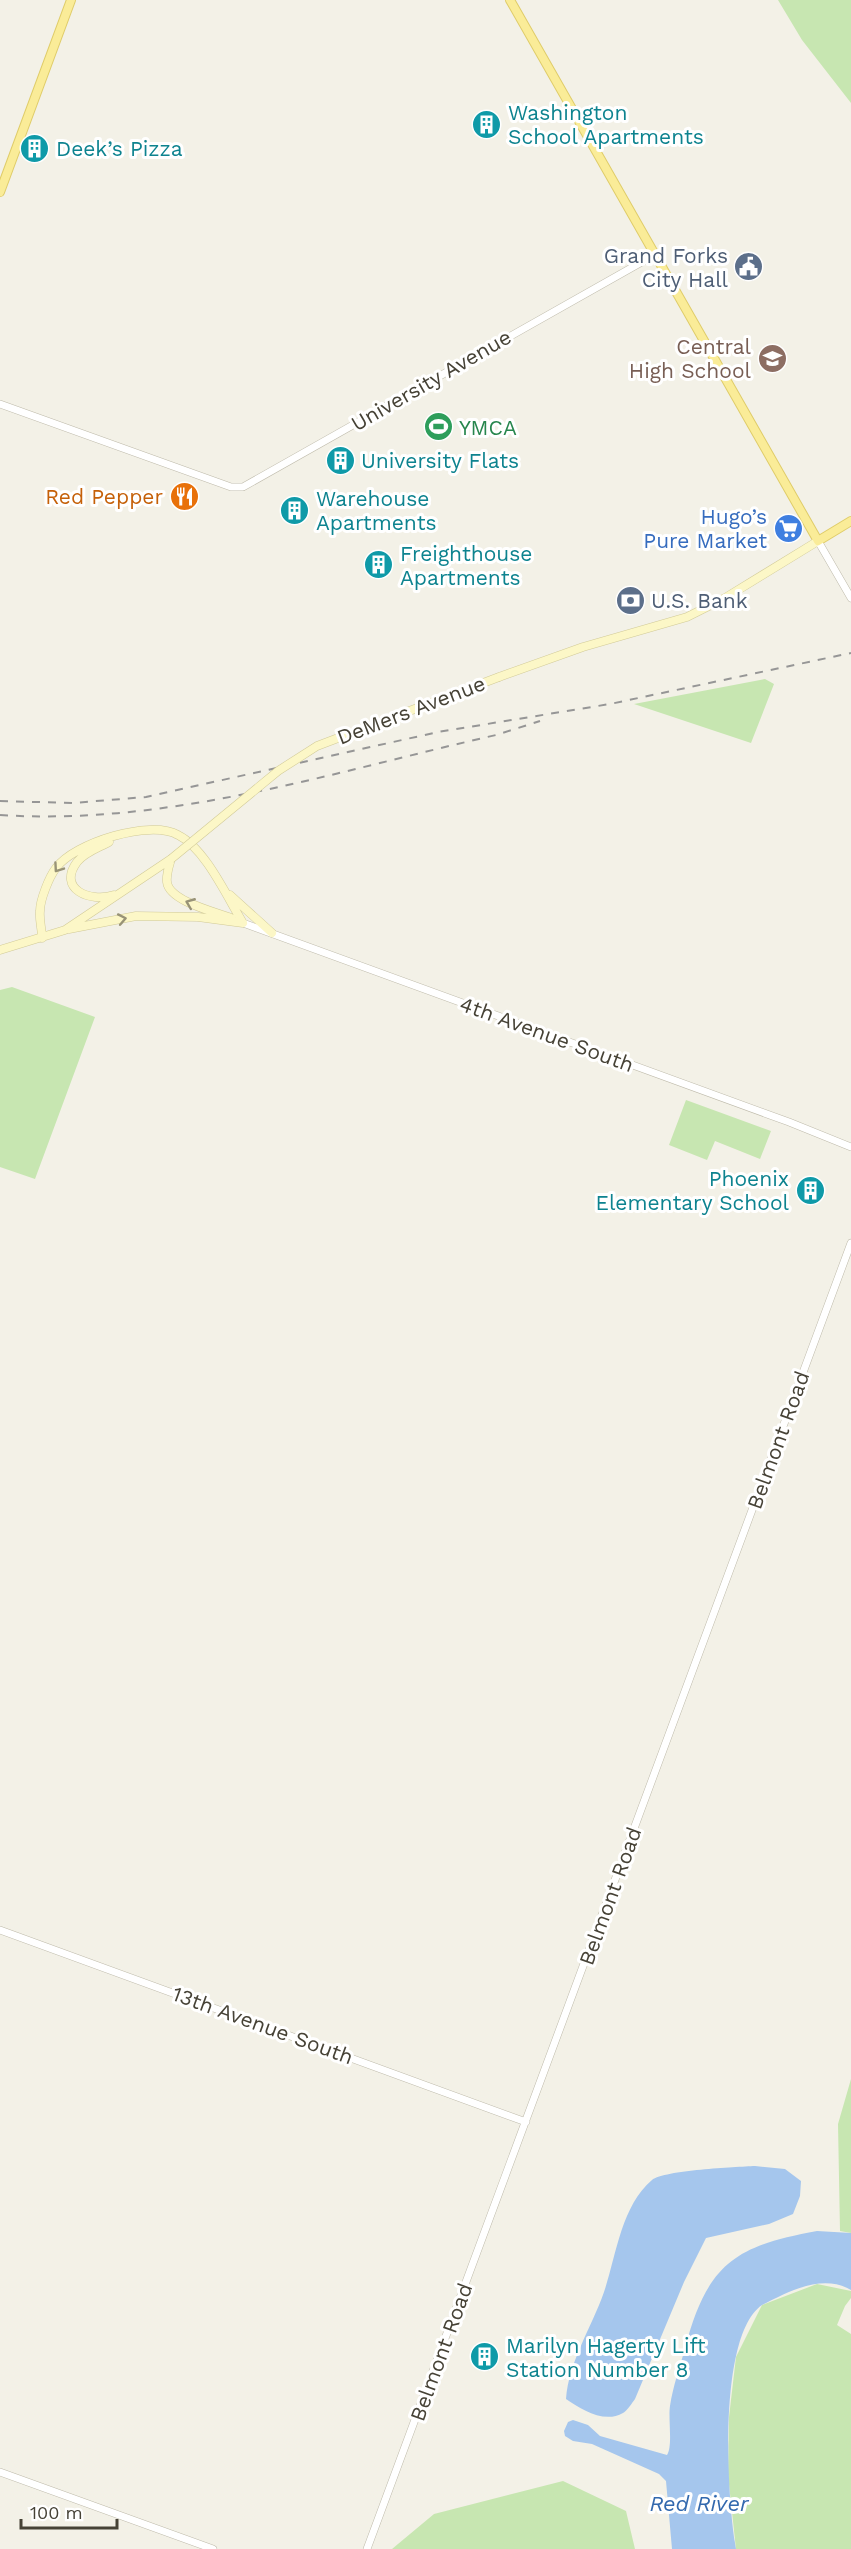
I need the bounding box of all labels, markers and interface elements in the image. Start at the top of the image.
place label: Washington School Apartments [508,100,704,149]
building icon: Washington School Apartments [471,108,503,140]
building icon: Deek’s Pizza [19,132,51,164]
place label: Deek’s Pizza [56,136,183,161]
place label: Grand Forks City Hall [604,243,729,292]
public building icon: Grand Forks City Hall [733,251,765,283]
street label: University Avenue [346,324,516,436]
place label: Central High School [629,334,752,383]
school or university icon: Central High School [756,342,788,374]
sports icon: YMCA [422,411,454,443]
place label: YMCA [459,415,517,440]
building icon: University Flats [324,444,356,476]
place label: University Flats [361,448,519,473]
restaurant icon: Red Pepper [168,480,200,512]
place label: Red Pepper [45,484,163,509]
place label: Warehouse Apartments [316,486,437,535]
building icon: Warehouse Apartments [279,494,311,526]
place label: Hugo’s Pure Market [643,504,767,553]
supermarket icon: Hugo’s Pure Market [772,512,804,544]
place label: Freighthouse Apartments [400,541,532,590]
building icon: Freighthouse Apartments [363,549,395,581]
bank icon: U.S. Bank [614,584,646,616]
place label: U.S. Bank [651,588,748,613]
street label: DeMers Avenue [333,670,489,750]
one-way arrow [54,861,65,872]
one-way arrow [186,898,197,910]
one-way arrow [117,913,127,926]
street label: 4th Avenue South [457,991,637,1077]
place label: Phoenix Elementary School [596,1166,790,1215]
building icon: Phoenix Elementary School [794,1174,826,1206]
street label: Belmont Road [741,1368,815,1512]
street label: Belmont Road [573,1824,647,1968]
street label: 13th Avenue South [169,1981,357,2069]
street label: Belmont Road [404,2280,478,2424]
place label: Marilyn Hagerty Lift Station Number 8 [506,2333,706,2382]
building icon: Marilyn Hagerty Lift Station Number 8 [469,2341,501,2373]
water label: Red River [649,2491,750,2516]
scale bar [21,2492,117,2530]
text: 100 m [30,2502,83,2523]

